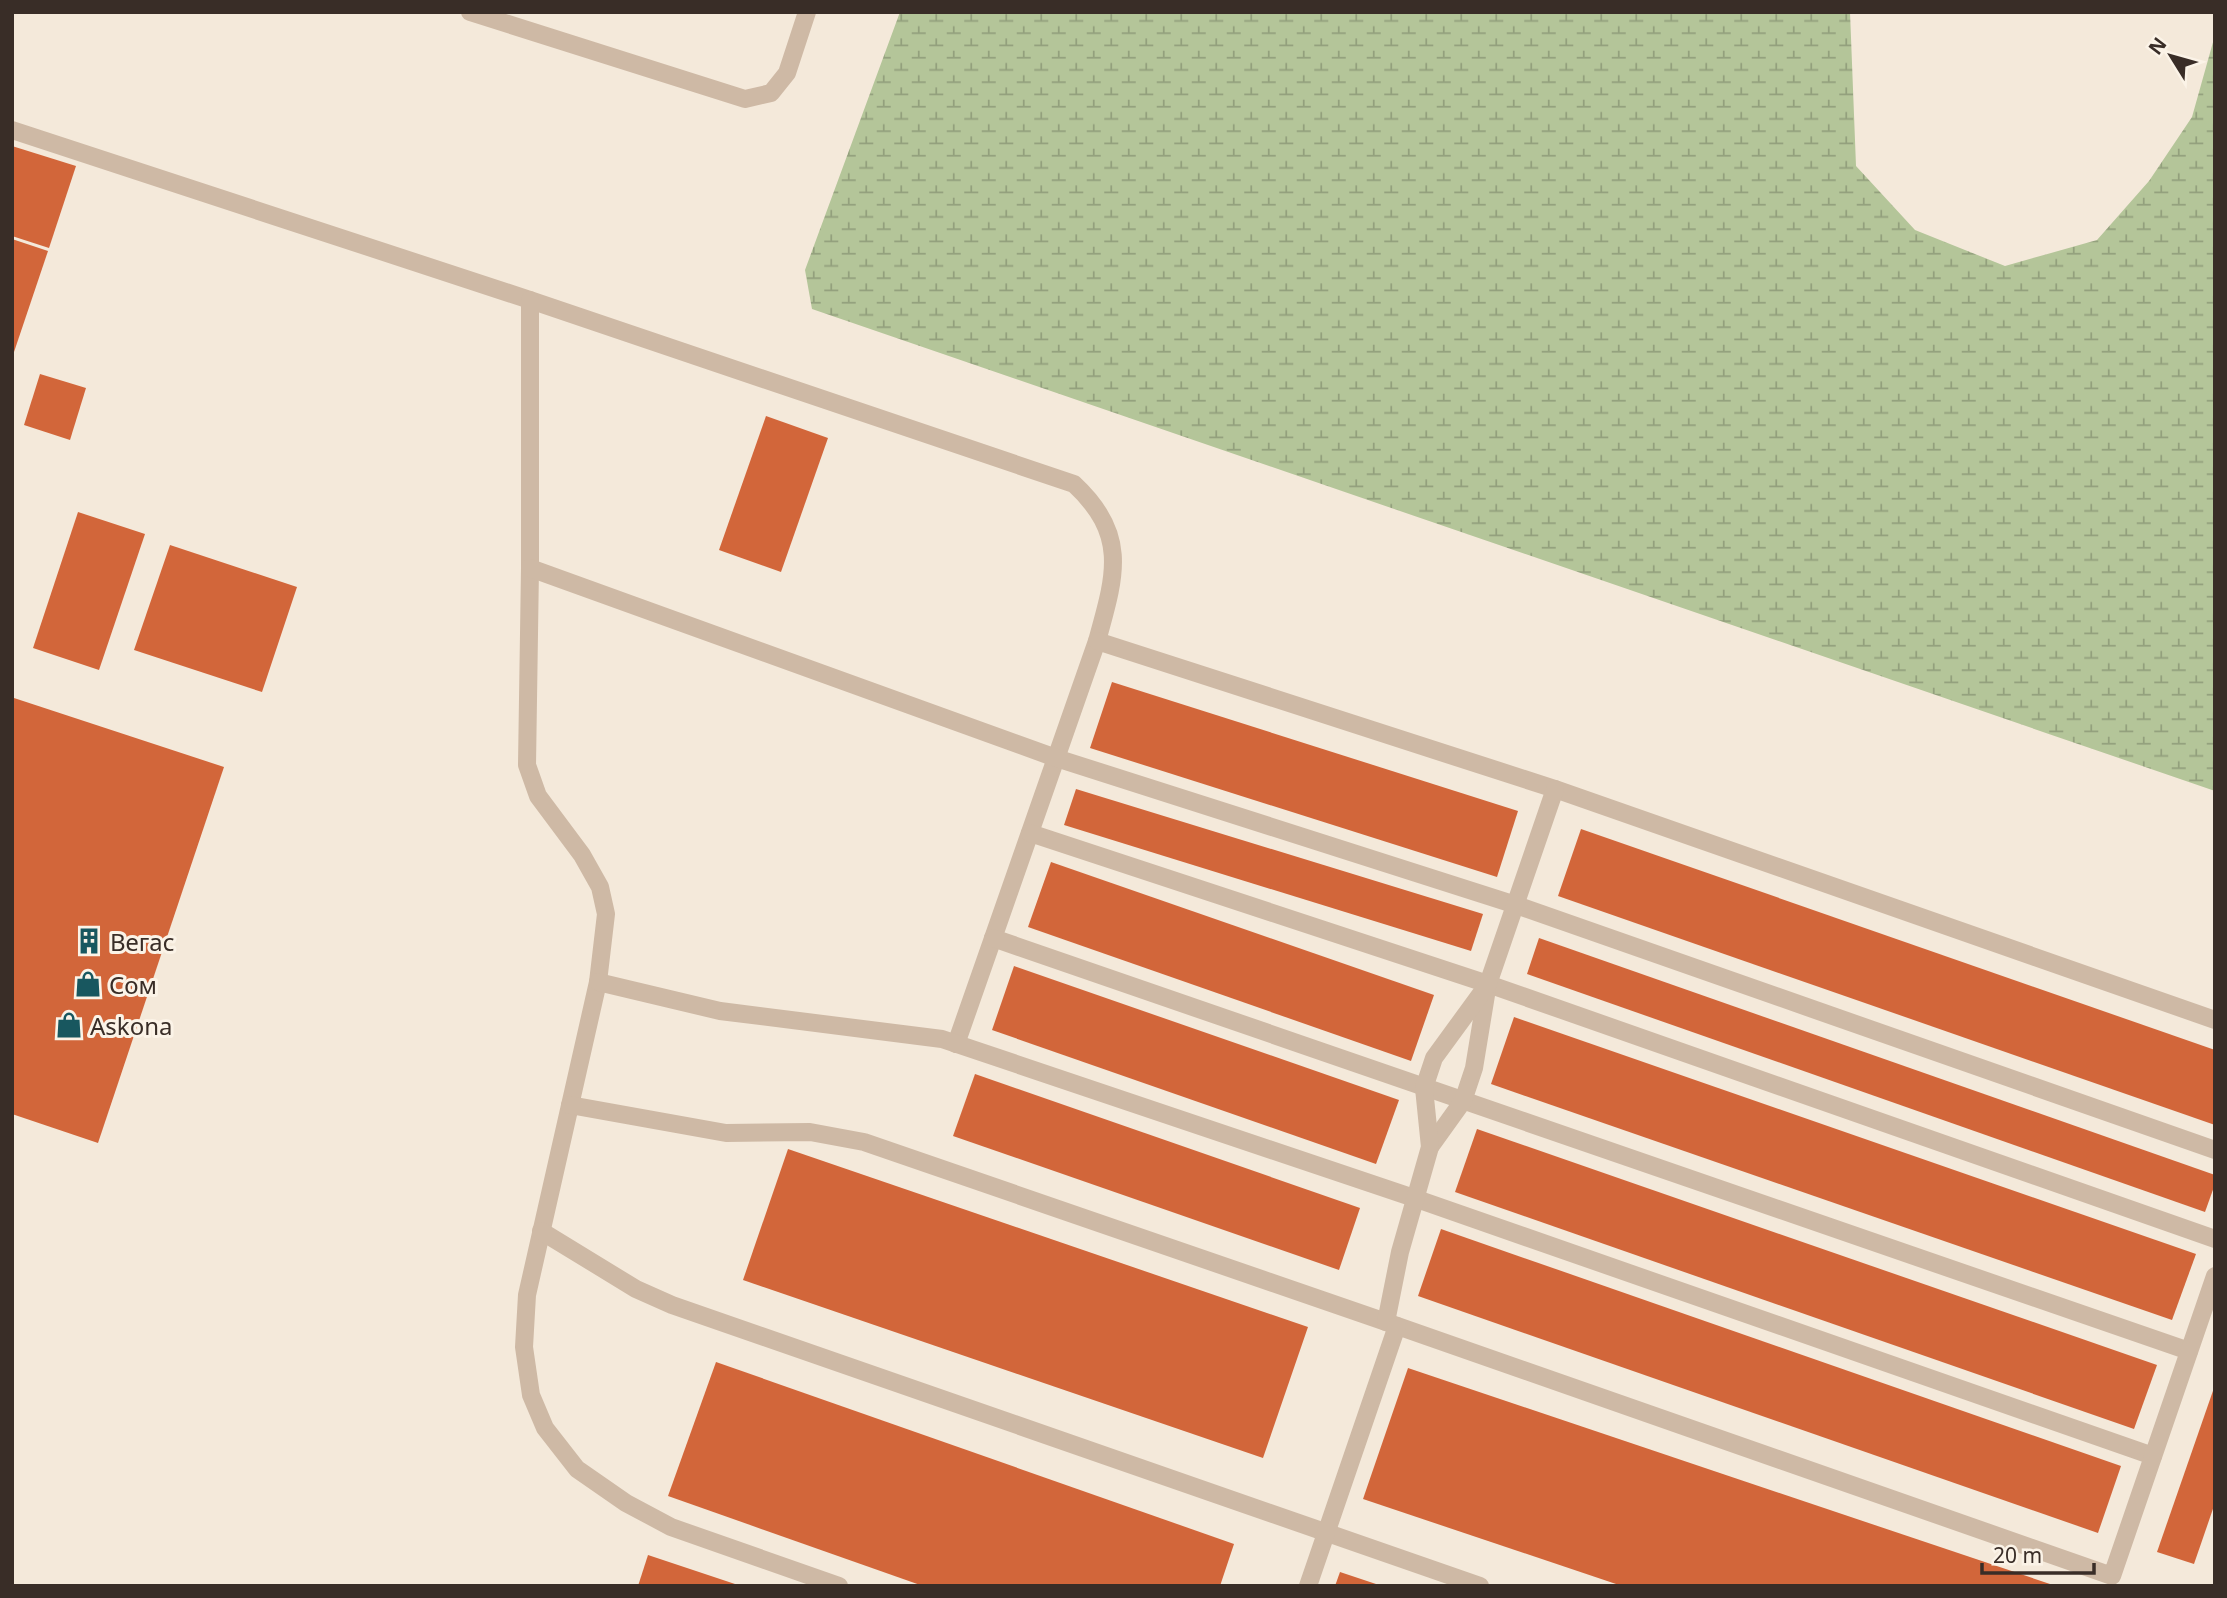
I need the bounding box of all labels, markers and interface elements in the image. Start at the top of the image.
north arrow [2136,21,2206,91]
text: N [2142,32,2172,60]
place label: Вегас [110,925,175,958]
building icon: Вегас [74,926,104,956]
place label: Сом [109,968,157,1001]
shop icon: Сом [73,969,103,999]
place label: Askona [90,1009,172,1042]
shop icon: Askona [54,1010,84,1040]
scale bar [1982,1532,2094,1576]
text: 20 m [1993,1541,2042,1569]

